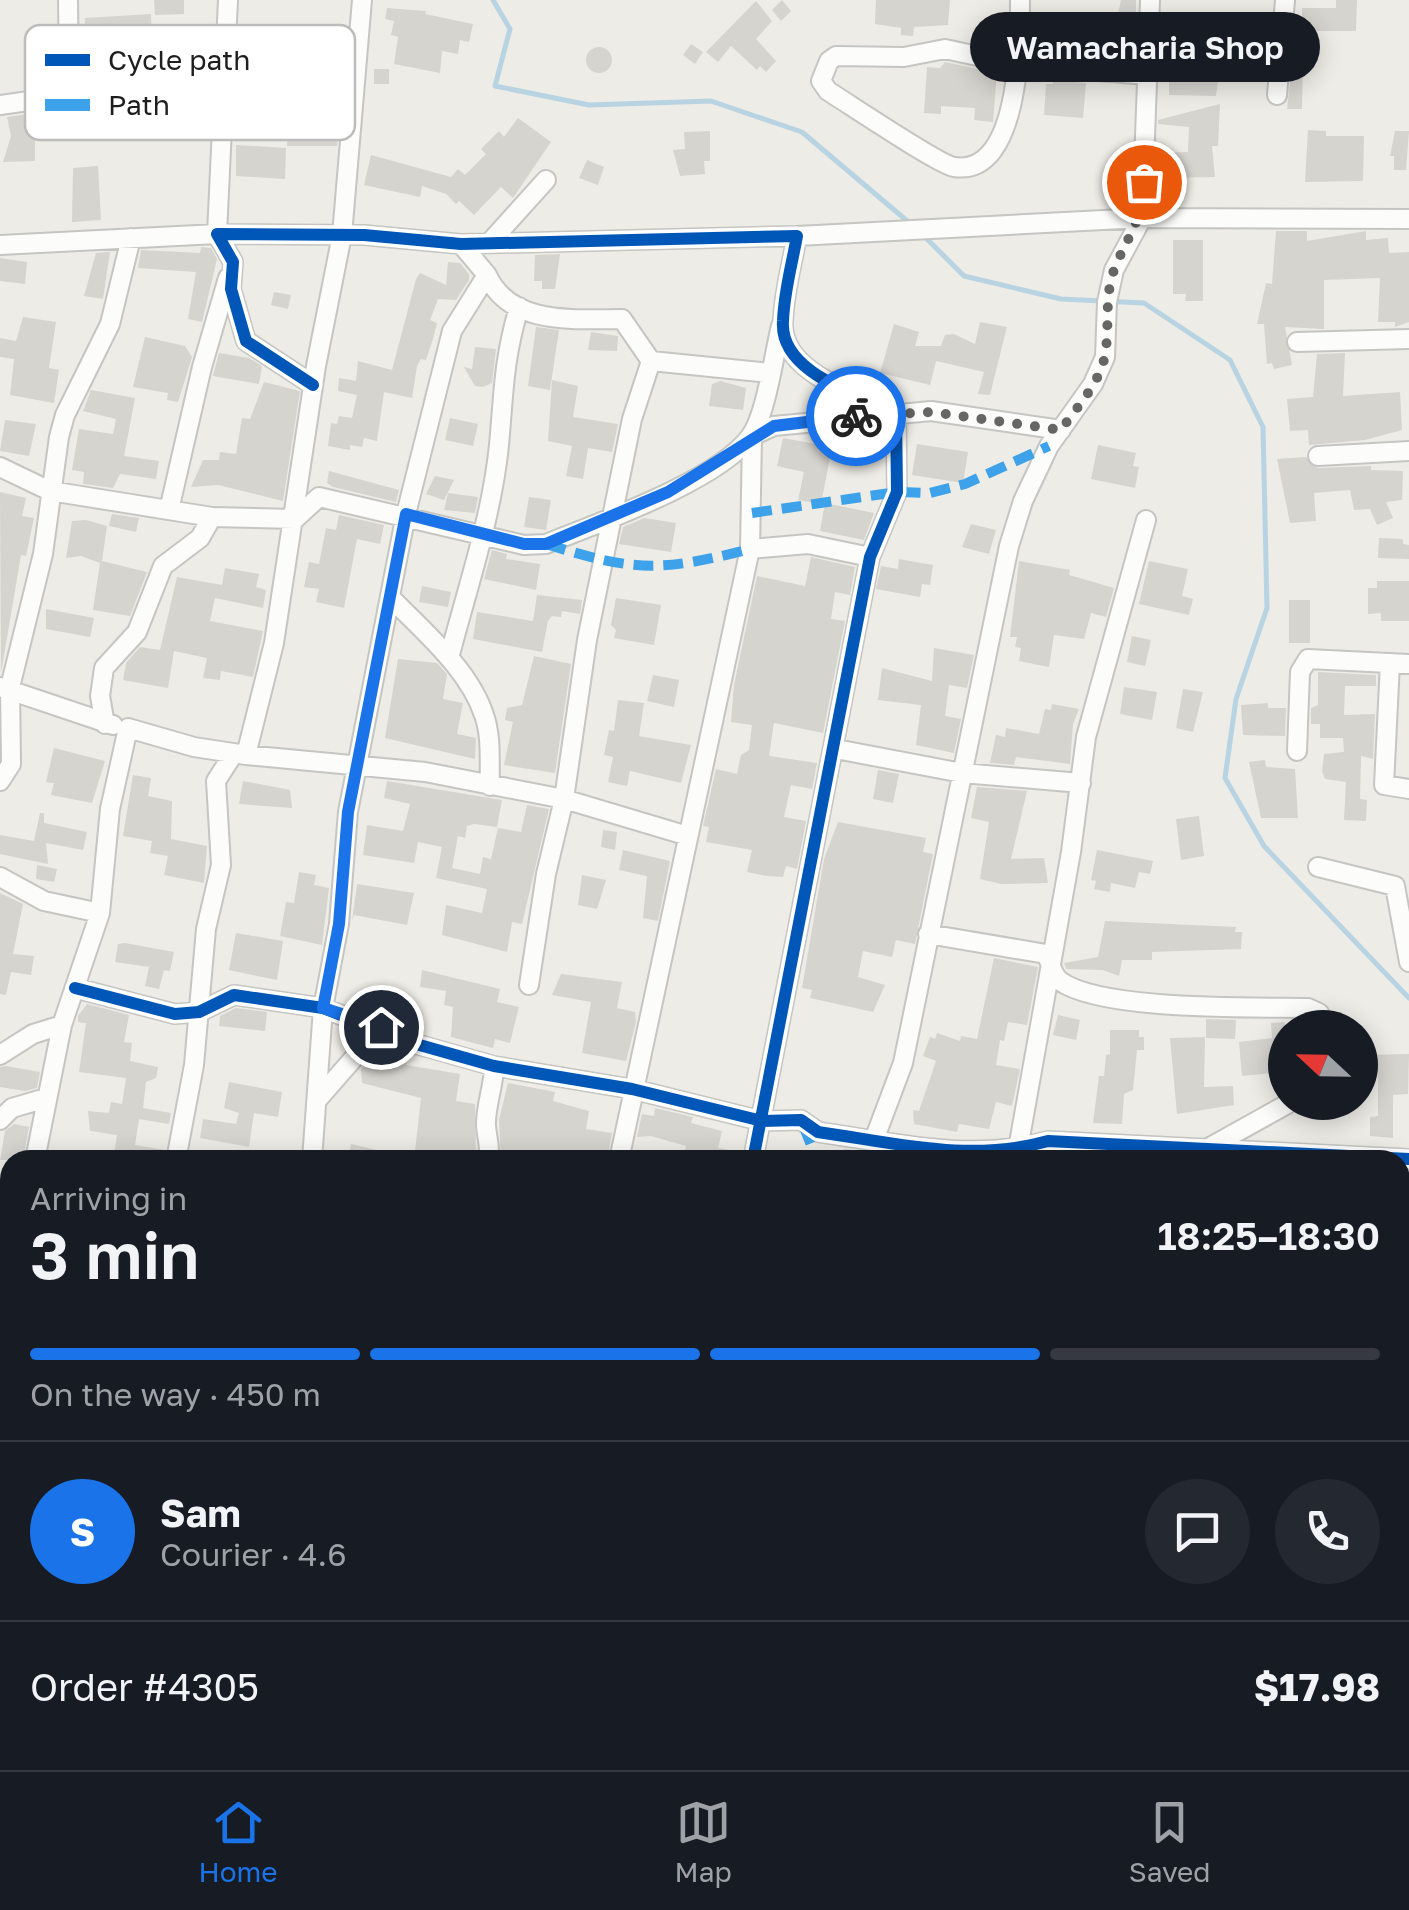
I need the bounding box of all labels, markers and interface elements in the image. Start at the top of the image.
callout: Wamacharia Shop [969,12,1319,82]
legend [25,25,355,140]
text: Wamacharia Shop [1006,28,1284,66]
text: Cycle path [108,43,251,76]
text: Path [108,88,170,121]
pin [1102,140,1187,225]
icon: bag [1117,155,1172,210]
courier [806,366,906,466]
icon: bike [829,389,884,444]
pin [339,985,424,1070]
icon: home [354,1000,409,1055]
north arrow [1268,1010,1378,1120]
map controls [1268,1010,1378,1120]
text: Arriving in [30,1179,187,1217]
text: 18:25–18:30 [1157,1213,1380,1258]
text: 3 min [30,1215,199,1293]
text: On the way · 450 m [30,1375,321,1413]
button: chat [1145,1479,1250,1584]
button: phone [1275,1479,1380,1584]
text: Sam [160,1490,241,1535]
text: S [70,1509,95,1554]
text: Courier · 4.6 [160,1535,347,1573]
text: Order #4305 [30,1664,259,1709]
text: $17.98 [1254,1664,1380,1709]
tab: Home [199,1795,278,1888]
tab: Map [675,1795,732,1888]
tab: Saved [1129,1795,1211,1888]

